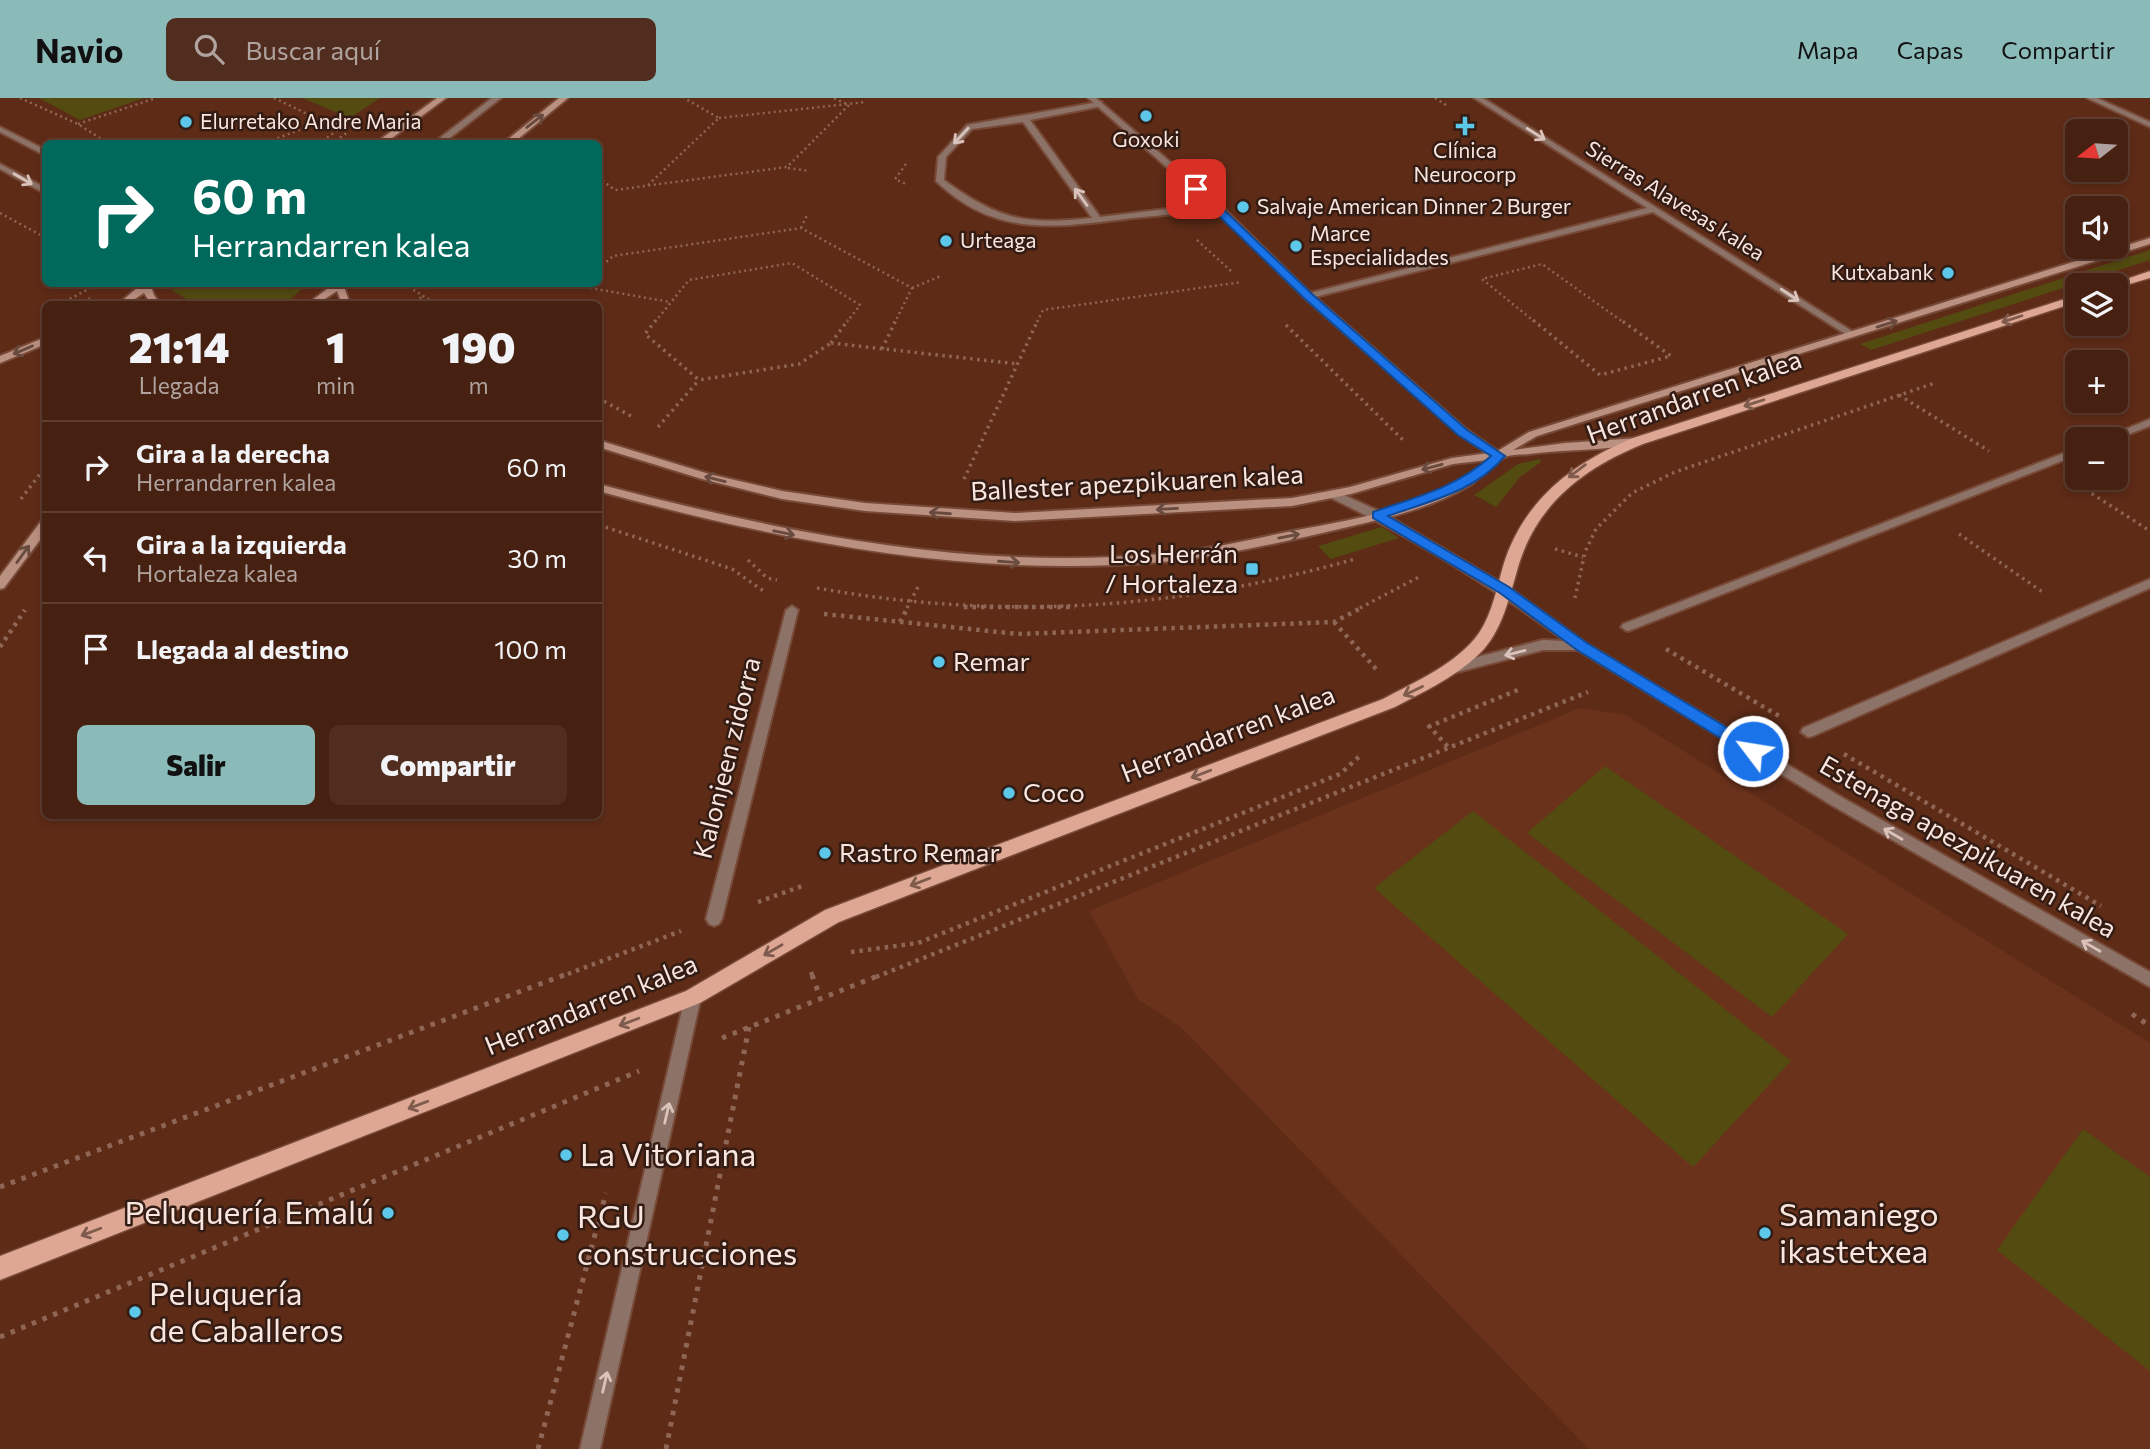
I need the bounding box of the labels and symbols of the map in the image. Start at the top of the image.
place label: Elurretako Andre Maria [200,108,421,133]
marker: Goxoki [1138,108,1154,124]
one-way arrow [525,113,543,128]
marker: Elurretako Andre Maria [178,114,194,130]
marker: Clínica Neurocorp [1455,116,1475,136]
north arrow [2065,119,2128,182]
place label: Goxoki [1112,126,1180,151]
one-way arrow [953,127,970,144]
one-way arrow [1526,127,1545,142]
street label: Sierras Alavesas kalea [1582,135,1770,265]
place label: Clínica Neurocorp [1414,137,1516,186]
pin [1166,159,1226,219]
one-way arrow [12,172,32,186]
one-way arrow [1074,188,1088,207]
place label: Salvaje American Dinner 2 Burger [1257,193,1571,218]
marker: Salvaje American Dinner 2 Burger [1235,199,1251,215]
place label: Marce Especialidades [1310,220,1449,269]
place label: Urteaga [960,227,1036,252]
marker: Urteaga [938,233,954,249]
marker: Marce Especialidades [1288,238,1304,254]
place label: Kutxabank [1831,259,1934,284]
marker: Kutxabank [1940,265,1956,281]
one-way arrow [1780,289,1800,303]
one-way arrow [2002,314,2024,326]
one-way arrow [1876,317,1898,330]
street label: Herrandarren kalea [1582,342,1805,449]
one-way arrow [12,344,34,357]
one-way arrow [1744,398,1766,410]
street label: Ballester apezpikuaren kalea [970,457,1304,506]
one-way arrow [1421,461,1444,474]
one-way arrow [1568,464,1587,479]
one-way arrow [705,472,727,485]
one-way arrow [1156,502,1179,515]
one-way arrow [929,506,952,519]
one-way arrow [772,527,795,541]
one-way arrow [1277,529,1300,543]
place label: Los Herrán / Hortaleza [1105,537,1238,598]
one-way arrow [15,545,30,564]
one-way arrow [997,556,1020,569]
marker: Los Herrán / Hortaleza [1244,561,1260,577]
place label: Remar [953,645,1030,676]
one-way arrow [1504,647,1526,660]
street label: Kalonjeen zidorra [686,654,766,861]
marker: Remar [931,654,947,670]
street label: Herrandarren kalea [1116,678,1339,788]
one-way arrow [1402,685,1424,698]
position arrow [1716,714,1790,788]
street label: Estenaga apezpikuaren kalea [1815,748,2123,943]
one-way arrow [1191,769,1212,782]
place label: Coco [1023,776,1085,807]
marker: Coco [1001,785,1017,801]
one-way arrow [1883,826,1903,840]
place label: Rastro Remar [839,836,1000,867]
marker: Rastro Remar [817,845,833,861]
one-way arrow [910,877,932,890]
one-way arrow [2081,939,2102,952]
one-way arrow [764,943,784,957]
street label: Herrandarren kalea [480,947,701,1060]
one-way arrow [619,1017,641,1030]
one-way arrow [407,1099,429,1112]
one-way arrow [661,1102,674,1125]
place label: La Vitoriana [580,1133,756,1173]
marker: La Vitoriana [558,1147,574,1163]
place label: Peluquería Emalú [125,1191,374,1231]
place label: Samaniego ikastetxea [1779,1193,1939,1270]
place label: RGU construcciones [577,1195,797,1272]
marker: Peluquería Emalú [380,1205,396,1221]
marker: Samaniego ikastetxea [1757,1225,1773,1241]
one-way arrow [81,1227,103,1240]
marker: RGU construcciones [555,1227,571,1243]
place label: Peluquería de Caballeros [149,1272,344,1349]
marker: Peluquería de Caballeros [127,1304,143,1320]
one-way arrow [600,1372,613,1394]

